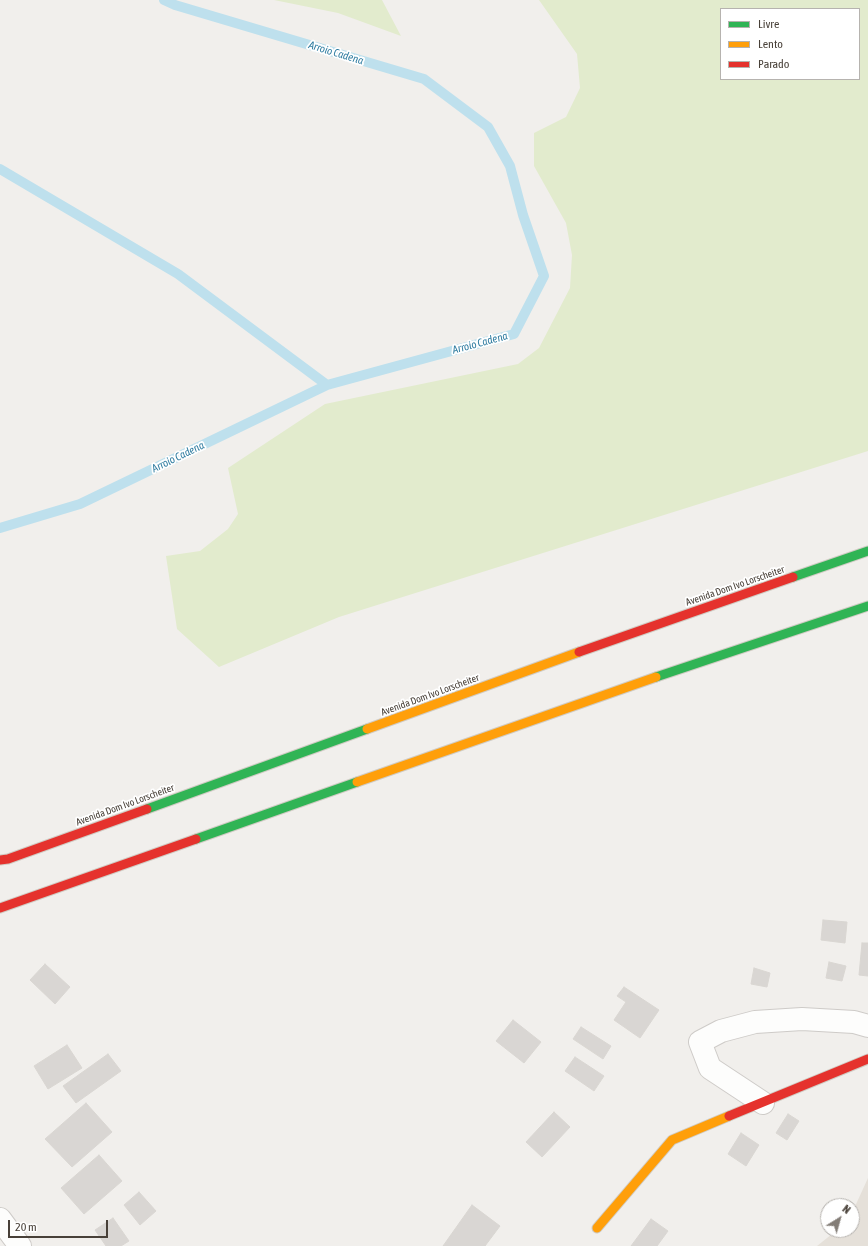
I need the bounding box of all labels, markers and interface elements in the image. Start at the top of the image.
legend [720,8,860,80]
text: Livre [758,17,779,31]
text: Lento [758,37,783,51]
water label: Arroio Cadena [307,38,365,68]
text: Parado [758,57,789,71]
water label: Arroio Cadena [451,329,509,357]
water label: Arroio Cadena [150,439,206,475]
street label: Avenida Dom Ivo Lorscheiter [684,563,786,609]
street label: Avenida Dom Ivo Lorscheiter [379,672,481,718]
street label: Avenida Dom Ivo Lorscheiter [74,782,176,828]
north arrow [820,1198,860,1238]
text: N [840,1202,853,1216]
scale bar [10,1212,110,1238]
text: 20 m [15,1220,37,1234]

